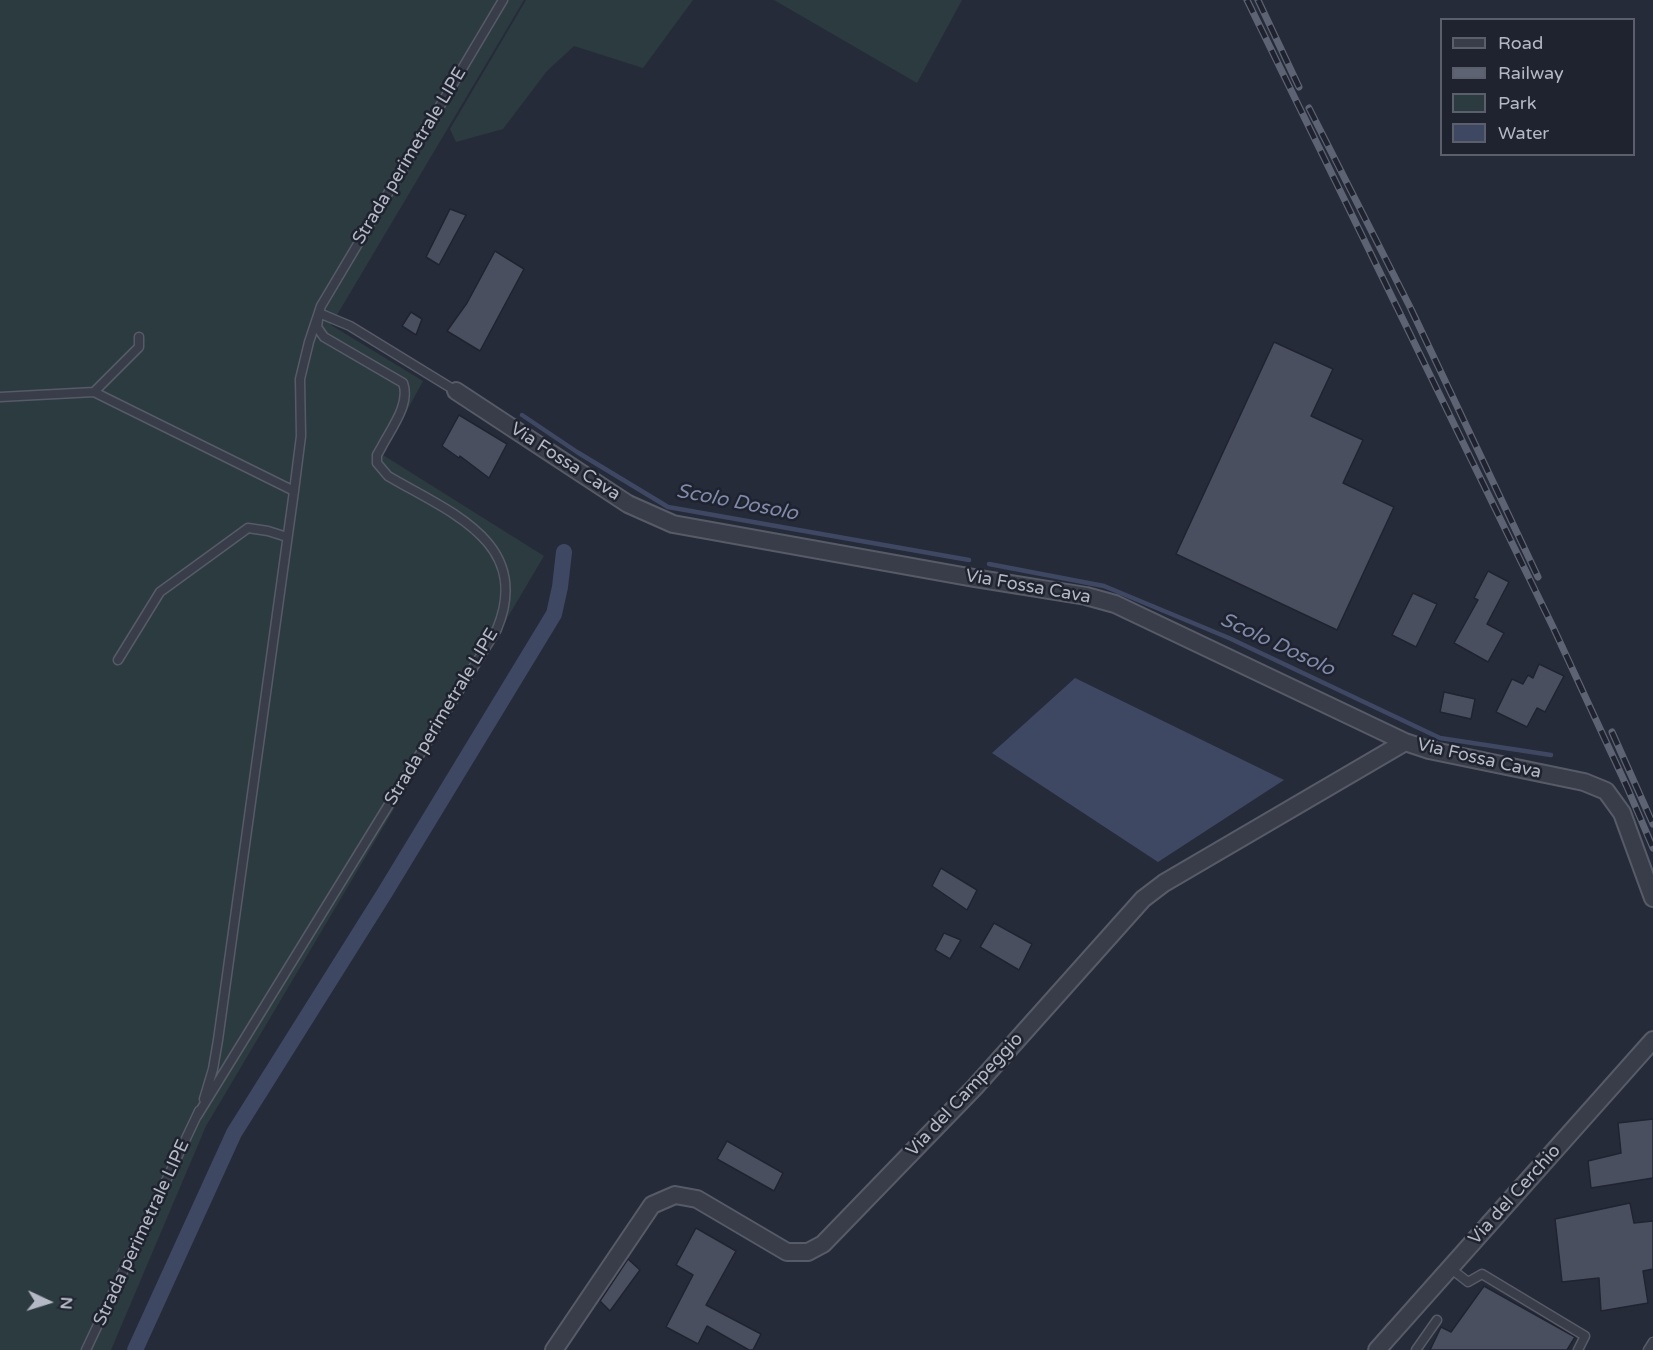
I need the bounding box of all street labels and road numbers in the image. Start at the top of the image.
street label: Strada perimetrale LIPE [349,64,471,248]
street label: Via Fossa Cava [506,418,624,506]
street label: Via Fossa Cava [964,565,1092,609]
street label: Strada perimetrale LIPE [381,625,503,809]
street label: Via Fossa Cava [1415,734,1543,784]
street label: Via del Campeggio [902,1029,1028,1161]
street label: Strada perimetrale LIPE [89,1137,195,1329]
street label: Via del Cerchio [1464,1140,1566,1250]

